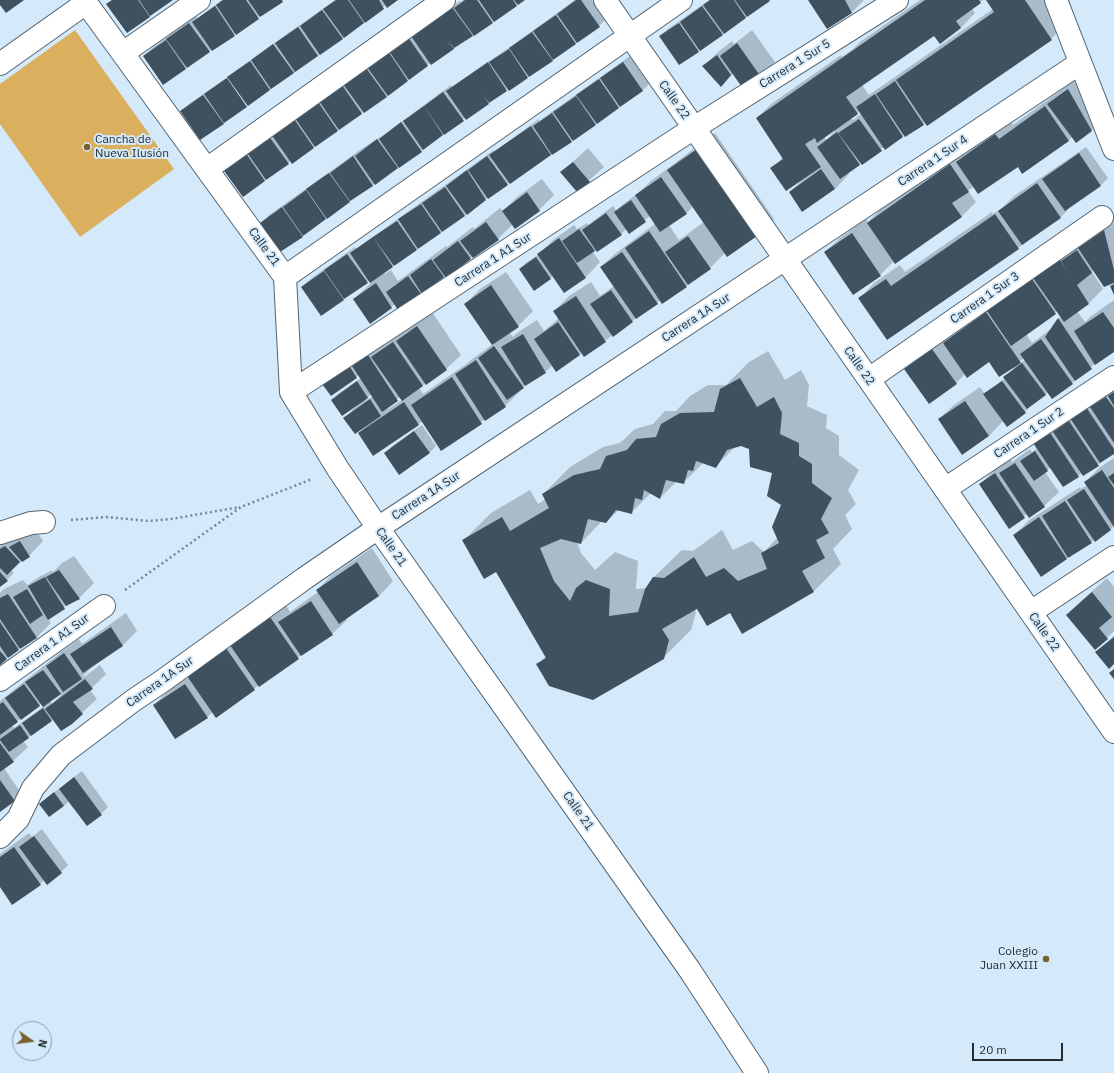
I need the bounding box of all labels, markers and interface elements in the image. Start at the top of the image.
street label: Carrera 1 Sur 5 [757,36,833,92]
street label: Calle 22 [655,78,693,122]
street label: Carrera 1 Sur 4 [895,132,971,190]
place label: Cancha de Nueva Ilusión [95,133,169,161]
marker: Cancha de Nueva Ilusión [82,142,92,152]
street label: Calle 21 [245,225,283,269]
street label: Carrera 1 A1 Sur [452,230,534,290]
street label: Carrera 1 Sur 3 [948,269,1022,327]
street label: Carrera 1A Sur [659,291,733,345]
street label: Calle 22 [840,344,878,388]
street label: Carrera 1 Sur 2 [991,404,1067,462]
street label: Carrera 1A Sur [389,469,463,523]
street label: Calle 21 [372,525,410,569]
street label: Calle 22 [1025,610,1063,654]
street label: Carrera 1 A1 Sur [12,611,92,675]
street label: Carrera 1A Sur [124,654,196,710]
street label: Calle 21 [559,789,597,833]
place label: Colegio Juan XXIII [980,945,1038,973]
marker: Colegio Juan XXIII [1041,954,1051,964]
north arrow [12,1021,52,1061]
scale bar [974,1035,1065,1061]
text: N [35,1038,50,1049]
text: 20 m [979,1042,1007,1057]

